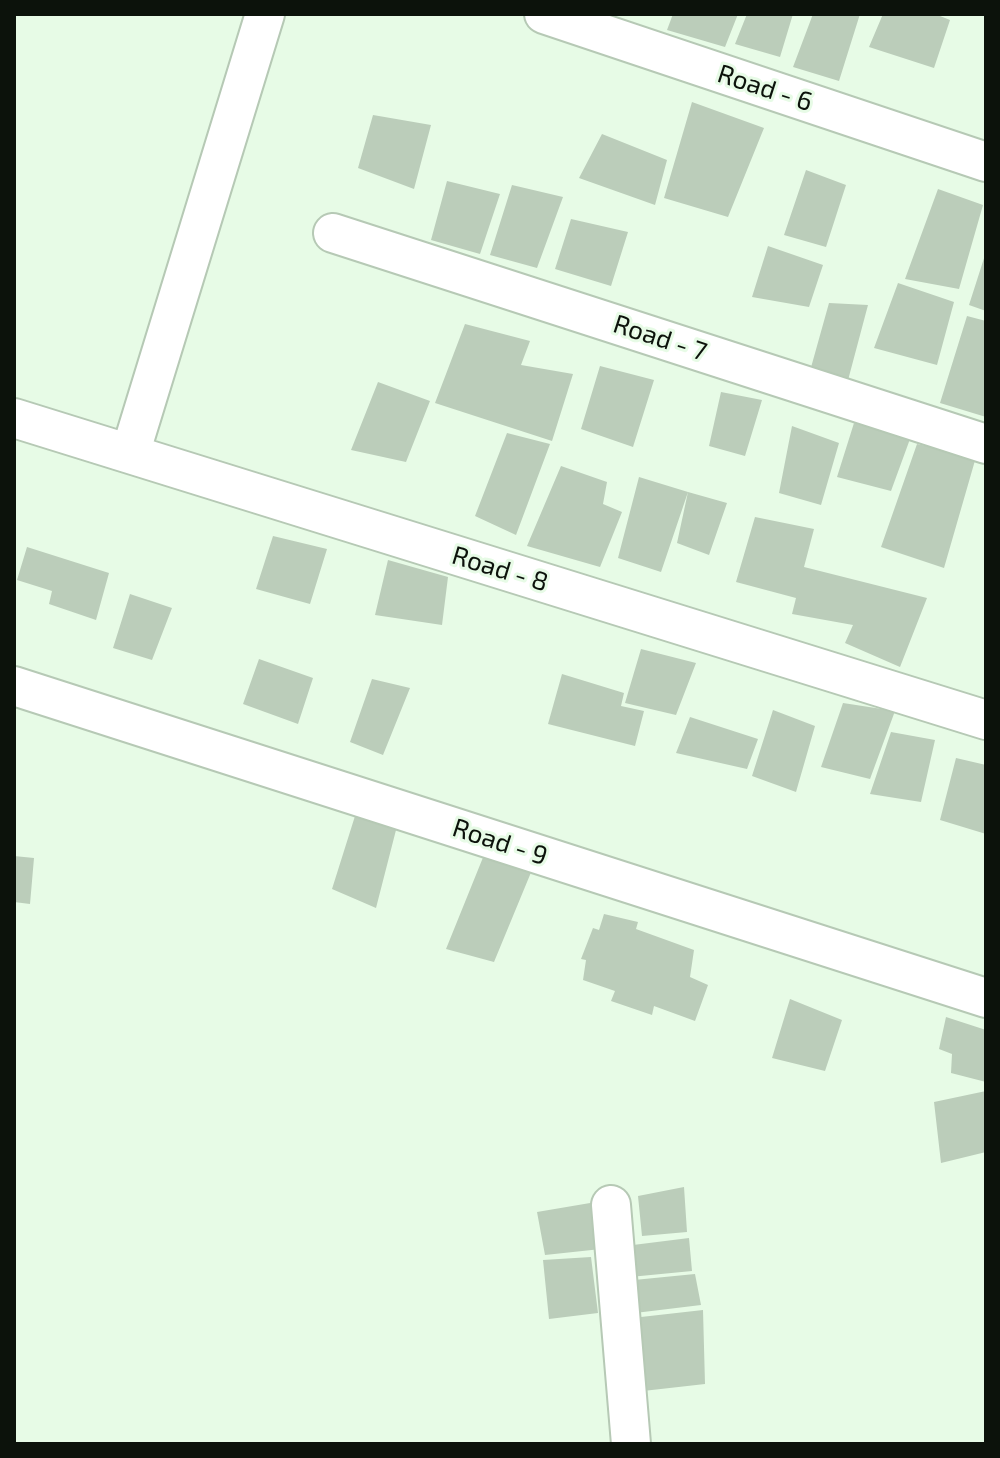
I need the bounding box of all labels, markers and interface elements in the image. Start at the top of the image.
street label: Road - 6 [714,58,816,118]
street label: Road - 7 [609,308,711,368]
street label: Road - 8 [448,540,552,598]
street label: Road - 9 [449,812,551,872]

